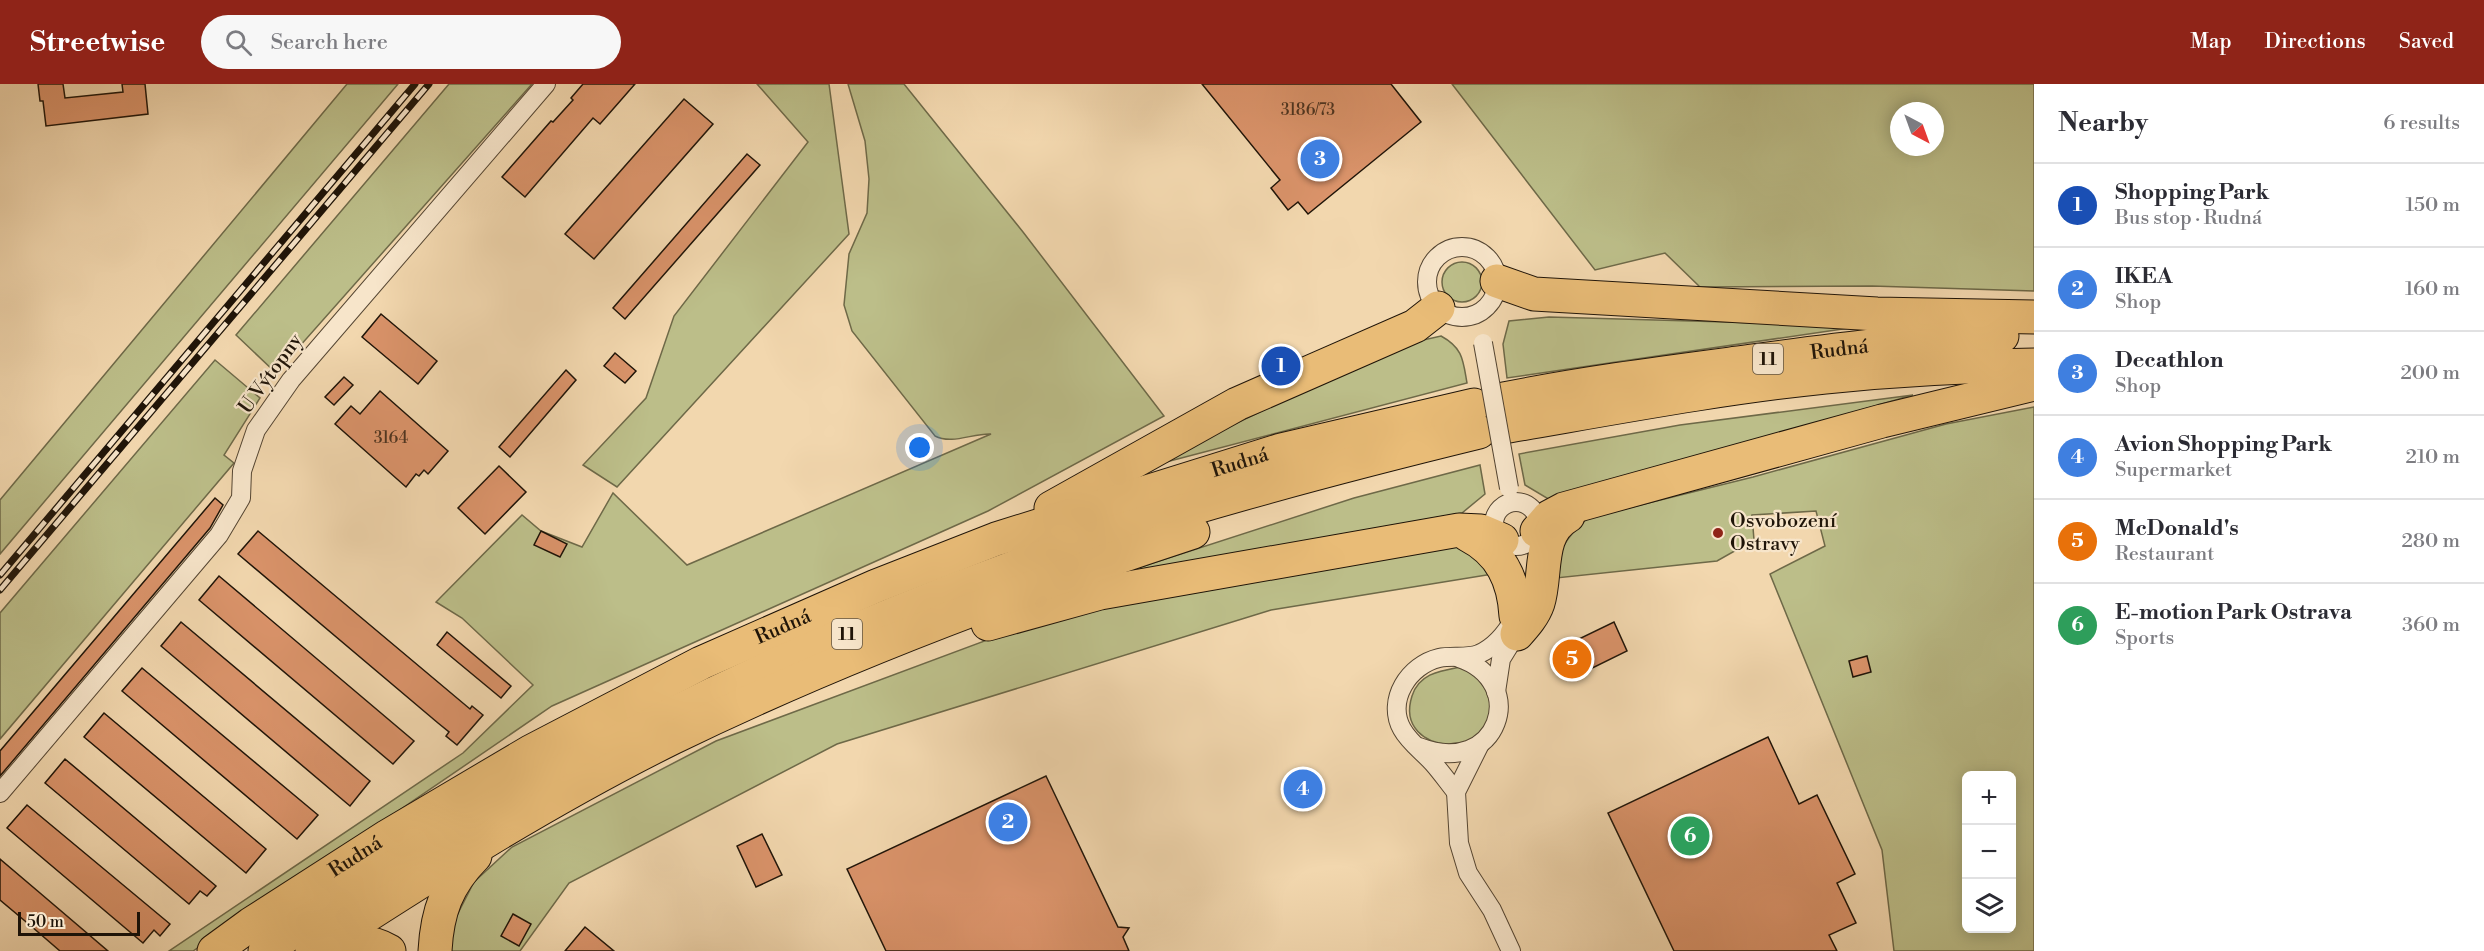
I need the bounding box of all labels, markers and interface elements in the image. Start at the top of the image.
search box [201,15,621,69]
text: Streetwise [30,25,165,60]
icon: search [222,26,255,59]
text: Search here [270,29,388,56]
text: Map [2190,29,2232,55]
text: Directions [2265,29,2366,55]
text: Saved [2399,29,2454,55]
house number: 3186/73 [1281,100,1335,120]
north arrow [1890,102,1944,156]
text: Nearby [2058,107,2148,139]
text: 6 results [2383,111,2460,136]
pin: 3 [1300,136,1340,182]
text: Shopping Park [2115,179,2269,206]
text: 1 [2073,193,2082,218]
text: 150 m [2405,193,2460,218]
text: Bus stop · Rudná [2115,206,2262,231]
text: IKEA [2115,263,2172,290]
text: 2 [2071,277,2084,302]
text: 160 m [2405,277,2460,302]
text: Shop [2115,290,2161,315]
street label: U Výtopny [234,329,309,419]
street label: Rudná [1809,334,1871,366]
pin: 1 [1262,344,1300,388]
road number: 11 [1753,344,1783,374]
text: Decathlon [2115,347,2223,374]
text: 3 [2071,361,2084,386]
text: 200 m [2400,361,2460,386]
text: Shop [2115,374,2161,399]
house number: 3164 [374,428,409,448]
text: Avion Shopping Park [2115,431,2332,458]
your location [905,433,934,462]
street label: Rudná [1208,442,1272,484]
text: 4 [2071,445,2084,470]
text: 210 m [2405,445,2460,470]
text: Supermarket [2115,458,2232,483]
place label: Osvobození Ostravy [1730,509,1838,557]
text: McDonald's [2115,515,2239,542]
marker: Osvobození Ostravy [1711,526,1725,540]
text: 5 [2071,529,2084,554]
text: 280 m [2401,529,2460,554]
text: Restaurant [2115,542,2214,567]
text: E-motion Park Ostrava [2115,599,2352,626]
street label: Rudná [751,603,816,650]
text: 6 [2071,613,2084,638]
text: 360 m [2402,613,2460,638]
road number: 11 [832,619,862,649]
text: Sports [2115,626,2174,651]
pin: 5 [1552,636,1592,682]
pin: 4 [1284,766,1322,812]
map controls [1962,771,2016,933]
button: + [1962,771,2016,825]
pin: 2 [988,800,1028,844]
pin: 6 [1670,814,1710,858]
button: − [1962,825,2016,879]
street label: Rudná [324,830,388,883]
button: layers [1962,879,2016,933]
scale bar [18,909,140,936]
text: 50 m [27,912,64,932]

